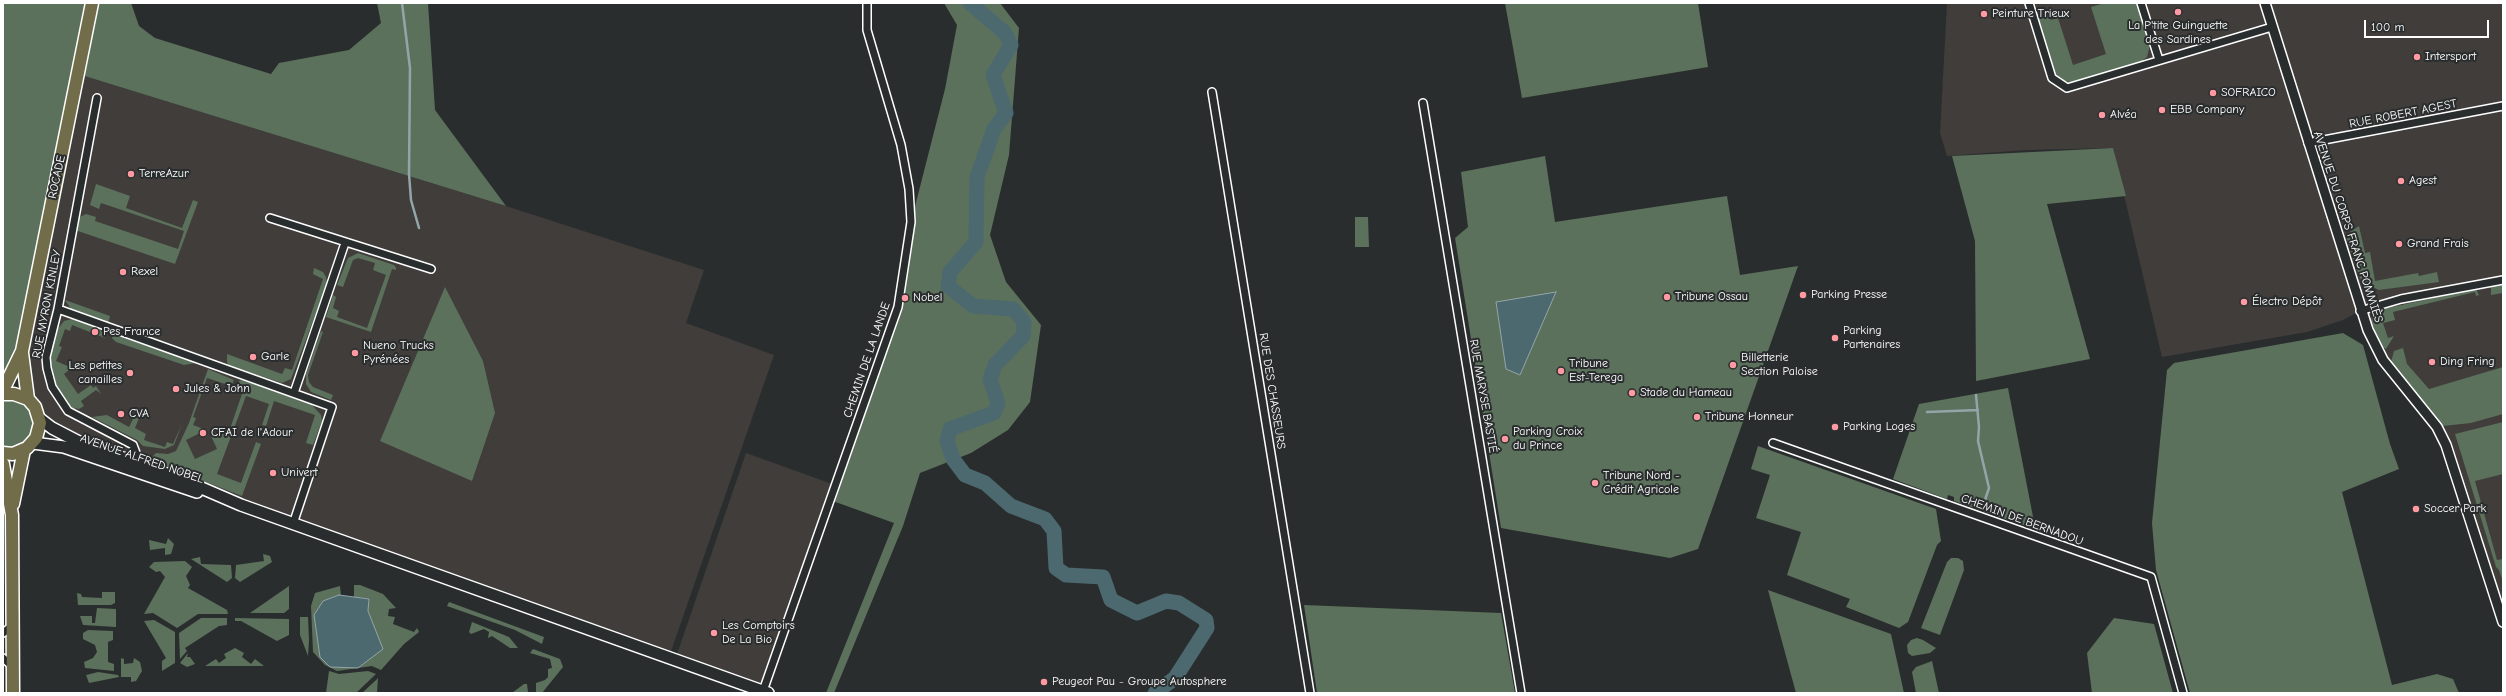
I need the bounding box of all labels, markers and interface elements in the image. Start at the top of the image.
place label: Peinture Trieux [1992,7,2069,21]
marker: La P'tite Guinguette des Sardines [2173,7,2183,17]
marker: Peinture Trieux [1979,9,1989,19]
scale bar [2366,12,2491,38]
place label: La P'tite Guinguette des Sardines [2128,19,2228,47]
text: 100 m [2371,20,2404,34]
place label: Intersport [2425,50,2476,64]
marker: Intersport [2412,52,2422,62]
place label: SOFRAICO [2221,86,2276,100]
marker: SOFRAICO [2208,88,2218,98]
street label: RUE ROBERT AGEST [2348,97,2458,131]
place label: EBB Company [2170,103,2244,117]
marker: EBB Company [2157,105,2167,115]
place label: Alvéa [2110,108,2137,122]
marker: Alvéa [2097,110,2107,120]
street label: AVENUE DU CORPS FRANC POMMIÈS [2310,129,2386,325]
street label: ROCADE [45,154,69,200]
place label: TerreAzur [139,167,189,181]
marker: TerreAzur [126,169,136,179]
place label: Agest [2409,174,2437,188]
marker: Agest [2396,176,2406,186]
place label: Grand Frais [2407,237,2469,251]
marker: Grand Frais [2394,239,2404,249]
street label: RUE MYRON KINLEY [29,248,65,360]
place label: Rexel [131,265,158,279]
marker: Rexel [118,267,128,277]
place label: Parking Presse [1811,288,1887,302]
place label: Tribune Ossau [1675,290,1748,304]
marker: Parking Presse [1798,290,1808,300]
place label: Nobel [913,291,942,305]
marker: Tribune Ossau [1662,292,1672,302]
marker: Nobel [900,293,910,303]
place label: Électro Dépôt [2252,295,2322,309]
marker: Électro Dépôt [2239,297,2249,307]
street label: CHEMIN DE LA LANDE [840,300,894,420]
place label: Parking Partenaires [1843,324,1900,352]
place label: Pes France [103,325,160,339]
marker: Pes France [90,327,100,337]
street label: RUE DES CHASSEURS [1256,332,1288,450]
marker: Parking Partenaires [1830,333,1840,343]
street label: RUE MARYSE BASTIÉ [1466,338,1500,454]
place label: Nueno Trucks Pyrénées [363,339,434,367]
marker: Nueno Trucks Pyrénées [350,348,360,358]
place label: Garle [261,350,289,364]
place label: Billetterie Section Paloise [1741,351,1818,379]
marker: Garle [248,352,258,362]
place label: Ding Fring [2440,355,2495,369]
place label: Tribune Est-Terega [1569,357,1623,385]
marker: Ding Fring [2427,357,2437,367]
place label: Les petites canailles [69,359,122,387]
marker: Billetterie Section Paloise [1728,360,1738,370]
marker: Tribune Est-Terega [1556,366,1566,376]
marker: Les petites canailles [125,368,135,378]
place label: Jules & John [184,382,250,396]
marker: Jules & John [171,384,181,394]
place label: Stade du Hameau [1640,386,1732,400]
marker: Stade du Hameau [1627,388,1637,398]
place label: CVA [129,407,149,421]
marker: CVA [116,409,126,419]
place label: Tribune Honneur [1705,410,1793,424]
marker: Tribune Honneur [1692,412,1702,422]
place label: Parking Loges [1843,420,1915,434]
marker: Parking Loges [1830,422,1840,432]
place label: Parking Croix du Prince [1513,425,1582,453]
place label: CFAI de l'Adour [211,426,293,440]
marker: CFAI de l'Adour [198,428,208,438]
street label: AVENUE ALFRED NOBEL [78,431,206,487]
marker: Parking Croix du Prince [1500,434,1510,444]
place label: Univert [281,466,318,480]
marker: Univert [268,468,278,478]
place label: Tribune Nord - Crédit Agricole [1603,469,1680,497]
marker: Tribune Nord - Crédit Agricole [1590,478,1600,488]
street label: CHEMIN DE BERNADOU [1959,491,2085,549]
place label: Soccer Park [2424,502,2486,516]
marker: Soccer Park [2411,504,2421,514]
place label: Les Comptoirs De La Bio [722,619,795,647]
marker: Les Comptoirs De La Bio [709,628,719,638]
place label: Peugeot Pau - Groupe Autosphere [1052,675,1227,689]
marker: Peugeot Pau - Groupe Autosphere [1039,677,1049,687]

